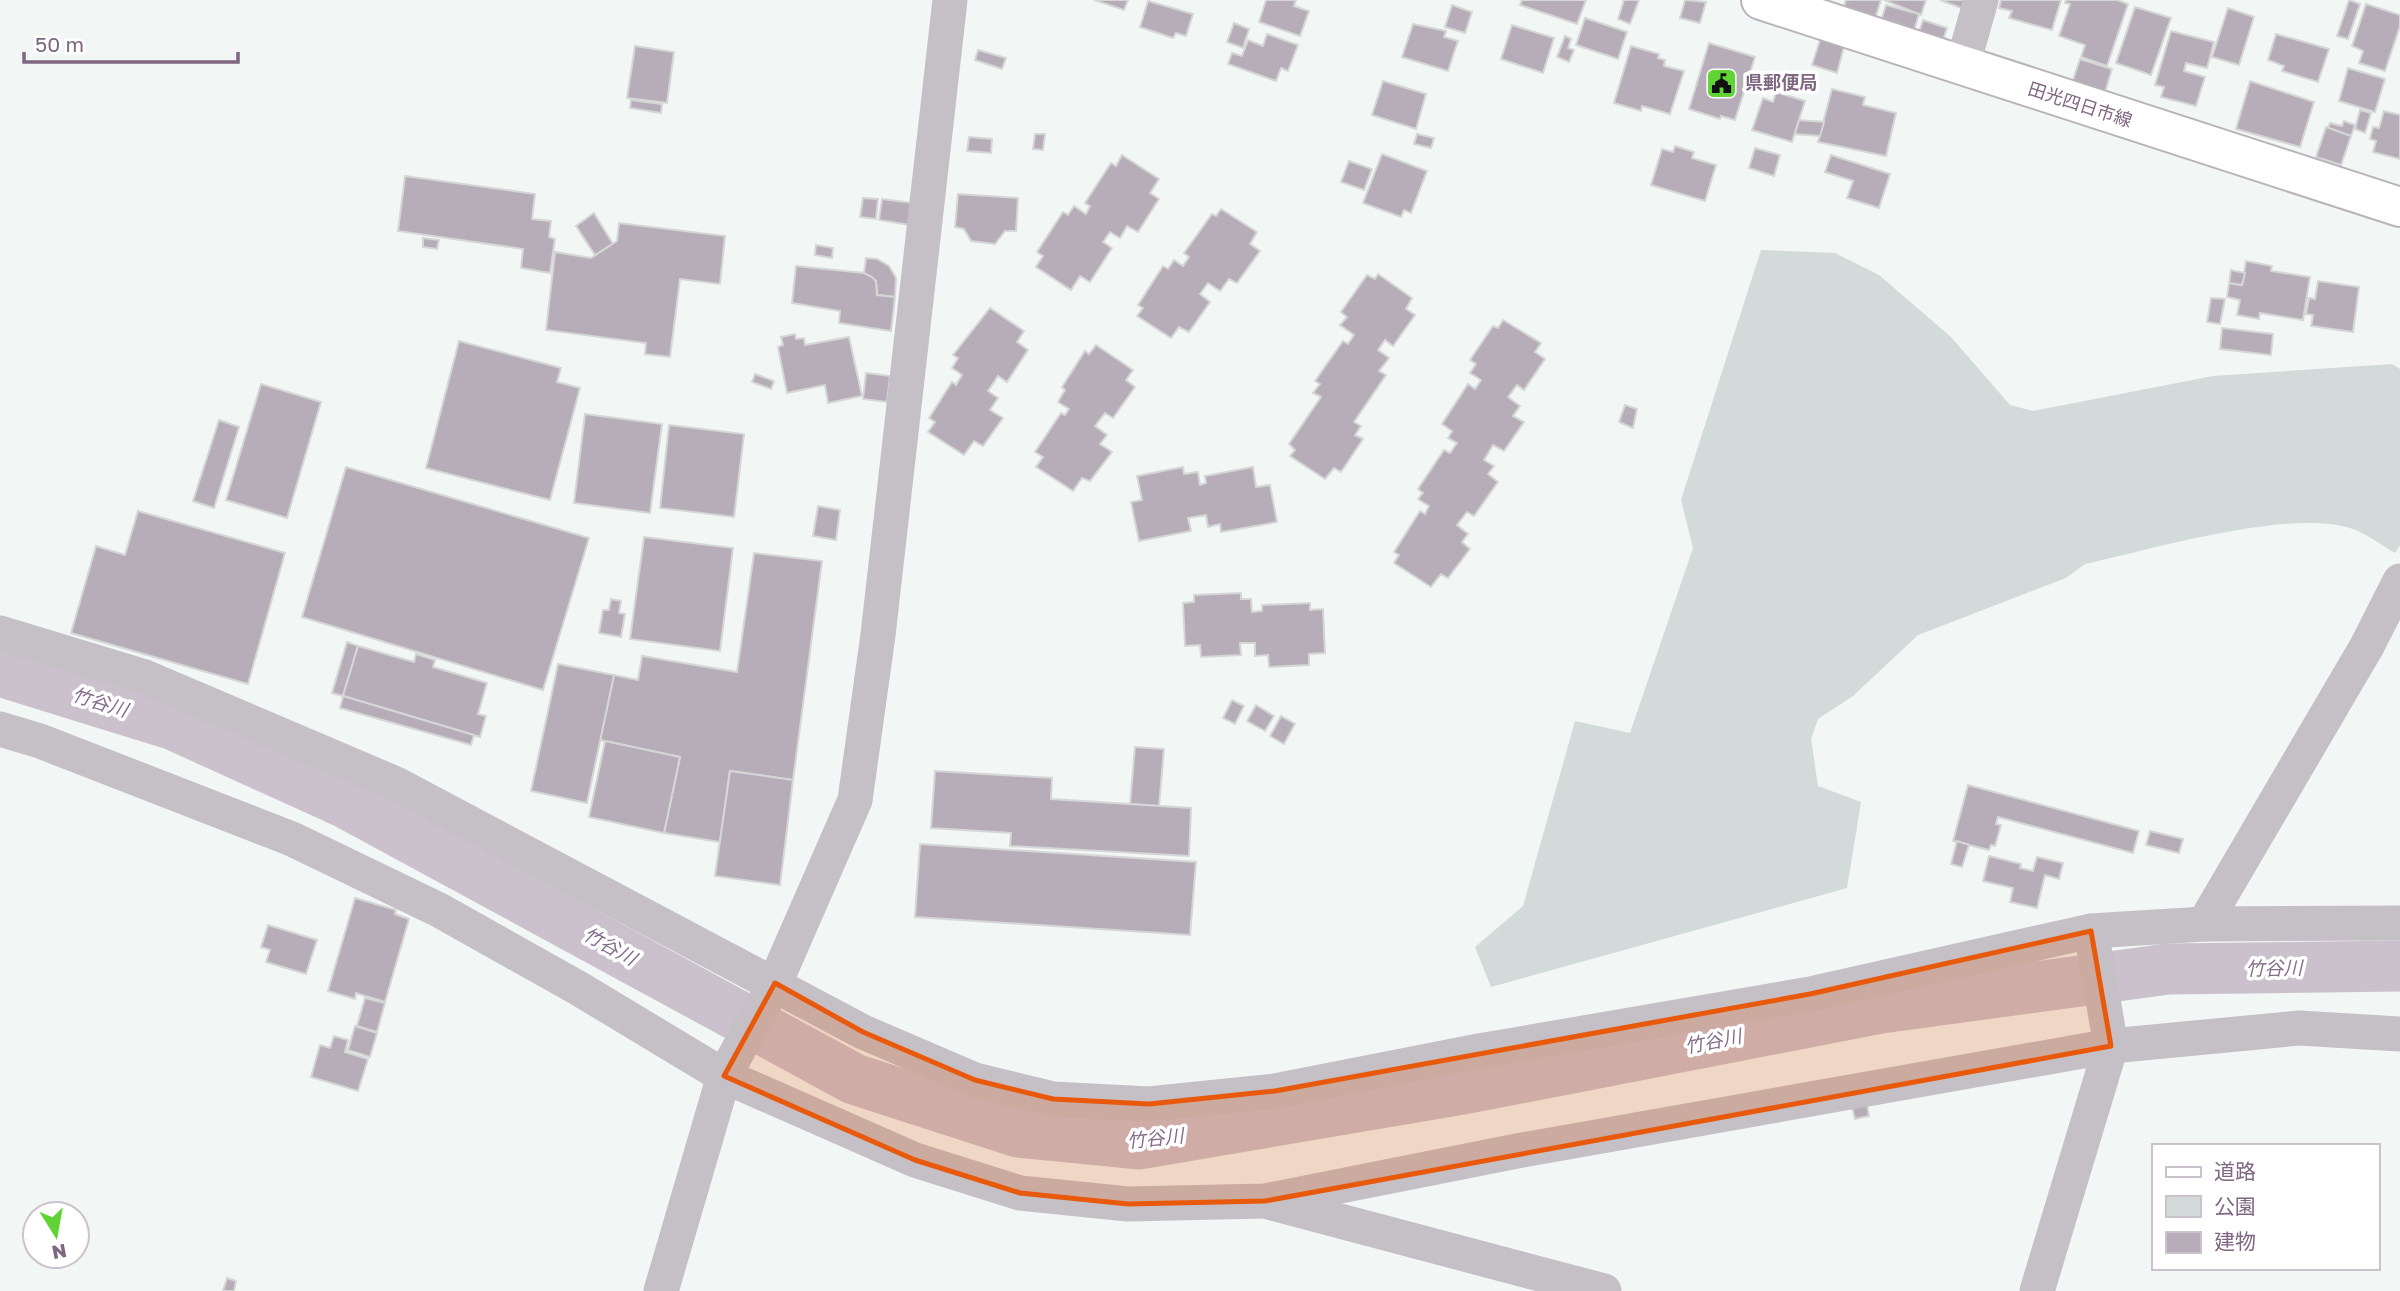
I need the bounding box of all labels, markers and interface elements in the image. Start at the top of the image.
scale bar [24,21,238,65]
text: 50 m [35,31,84,57]
public building icon: 県郵便局 [1705,66,1739,100]
place label: 県郵便局 [1745,71,1817,93]
street label: 田光四日市線 [2026,77,2135,131]
water label: 竹谷川 [70,682,133,721]
water label: 竹谷川 [580,922,642,970]
water label: 竹谷川 [2245,955,2305,979]
water label: 竹谷川 [1683,1023,1745,1057]
water label: 竹谷川 [1125,1123,1186,1152]
legend [2152,1144,2379,1270]
text: 道路 [2214,1158,2256,1184]
text: 公園 [2214,1193,2256,1219]
north arrow [21,1200,91,1270]
text: 建物 [2214,1228,2256,1254]
text: N [50,1240,69,1265]

